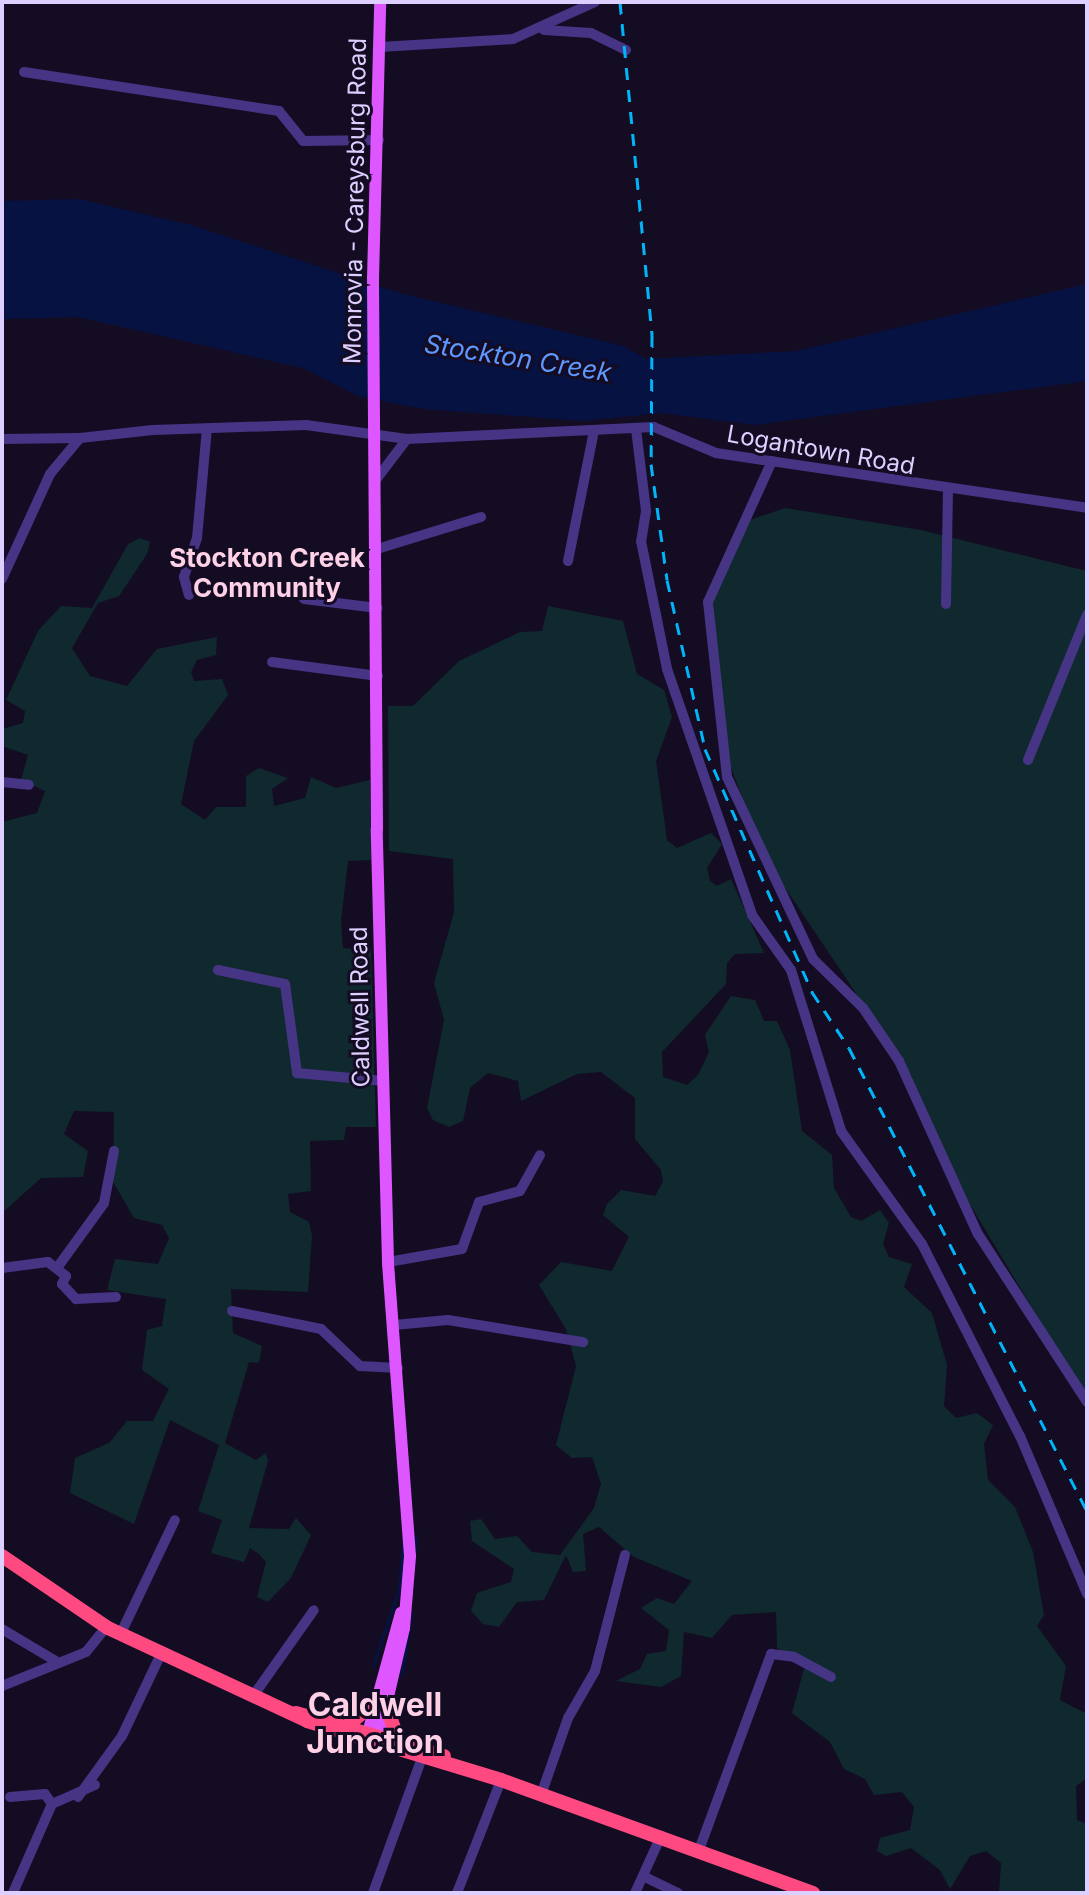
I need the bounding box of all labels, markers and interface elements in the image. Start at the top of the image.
street label: Monrovia - Careysburg Road [338,38,372,364]
water label: Stockton Creek [422,328,614,388]
street label: Logantown Road [725,419,917,481]
district label: Stockton Creek Community [169,542,365,604]
street label: Caldwell Road [344,926,376,1088]
district label: Caldwell Junction [306,1687,444,1762]

